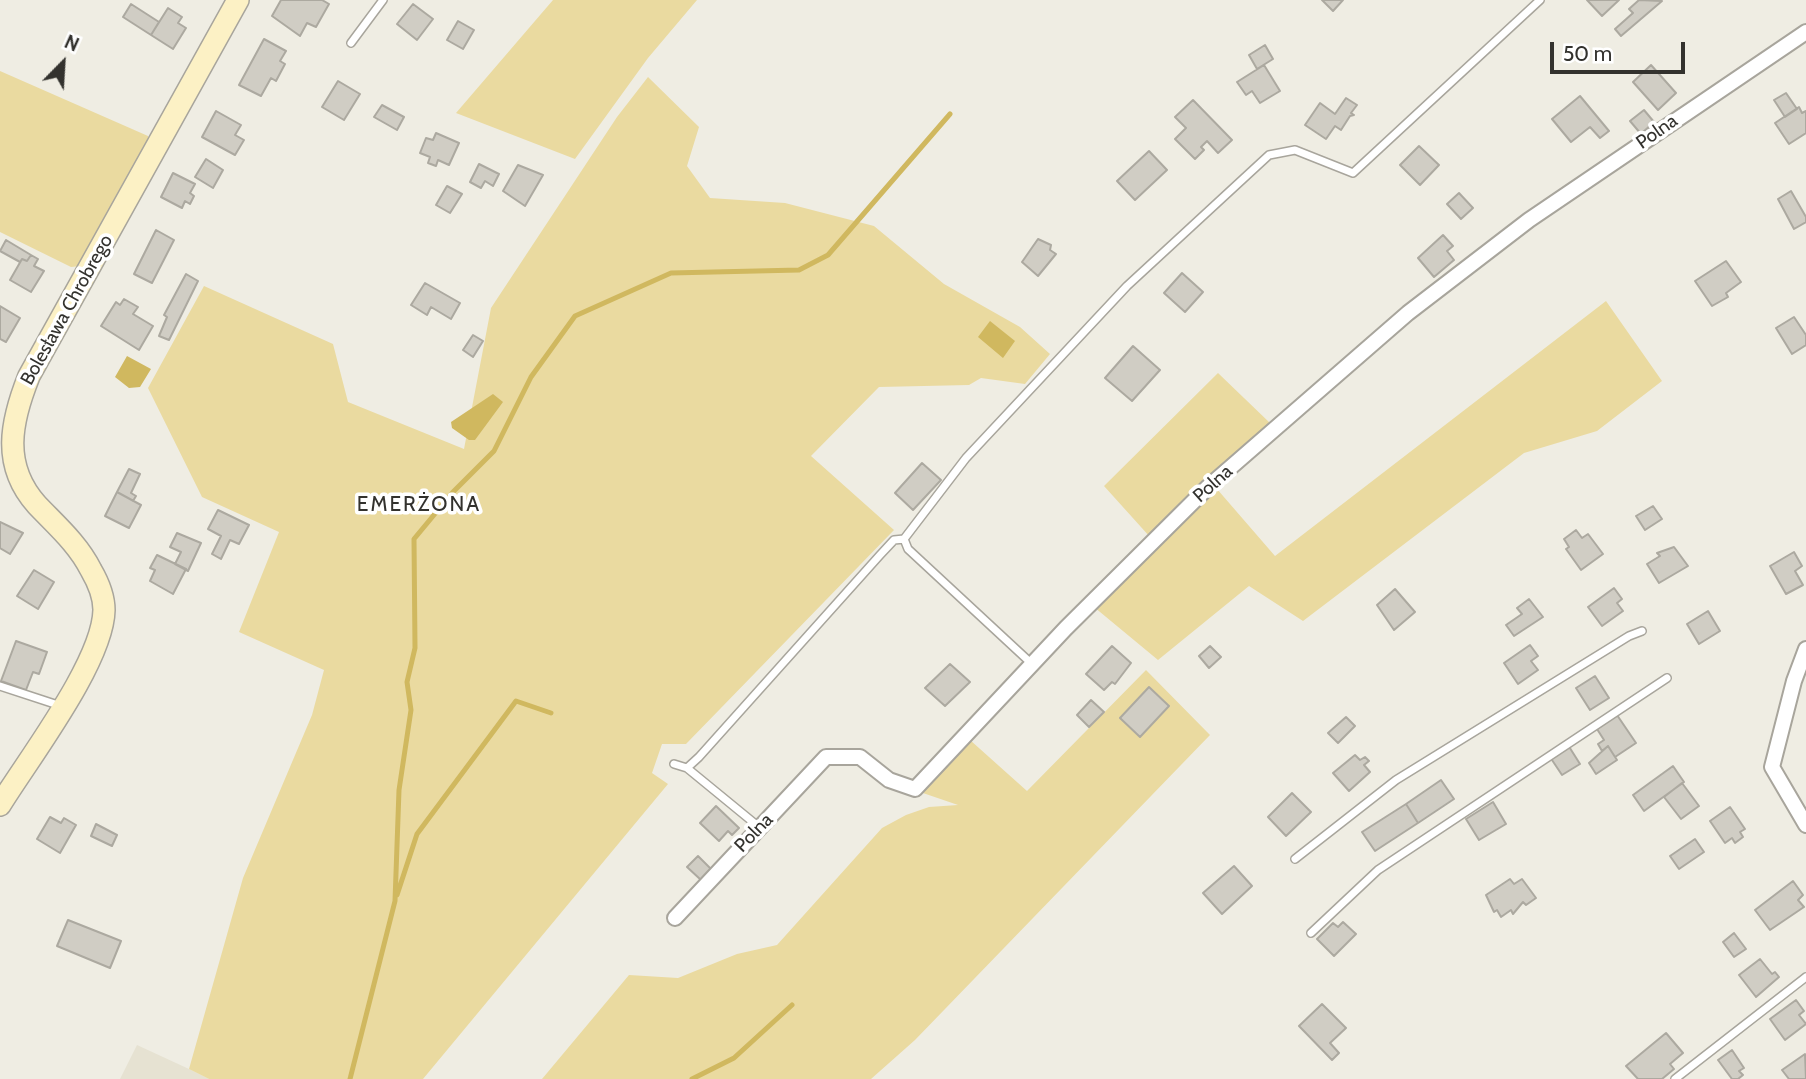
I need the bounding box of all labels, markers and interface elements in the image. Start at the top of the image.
north arrow [28,28,98,98]
scale bar [1554,28,1689,72]
text: N [61,30,83,57]
text: 50 m [1563,41,1612,66]
street label: Polna [1632,110,1682,154]
street label: Bolesława Chrobrego [16,231,118,389]
street label: Polna [1189,460,1237,508]
district label: EMERŻONA [358,492,480,518]
street label: Polna [730,809,778,857]

